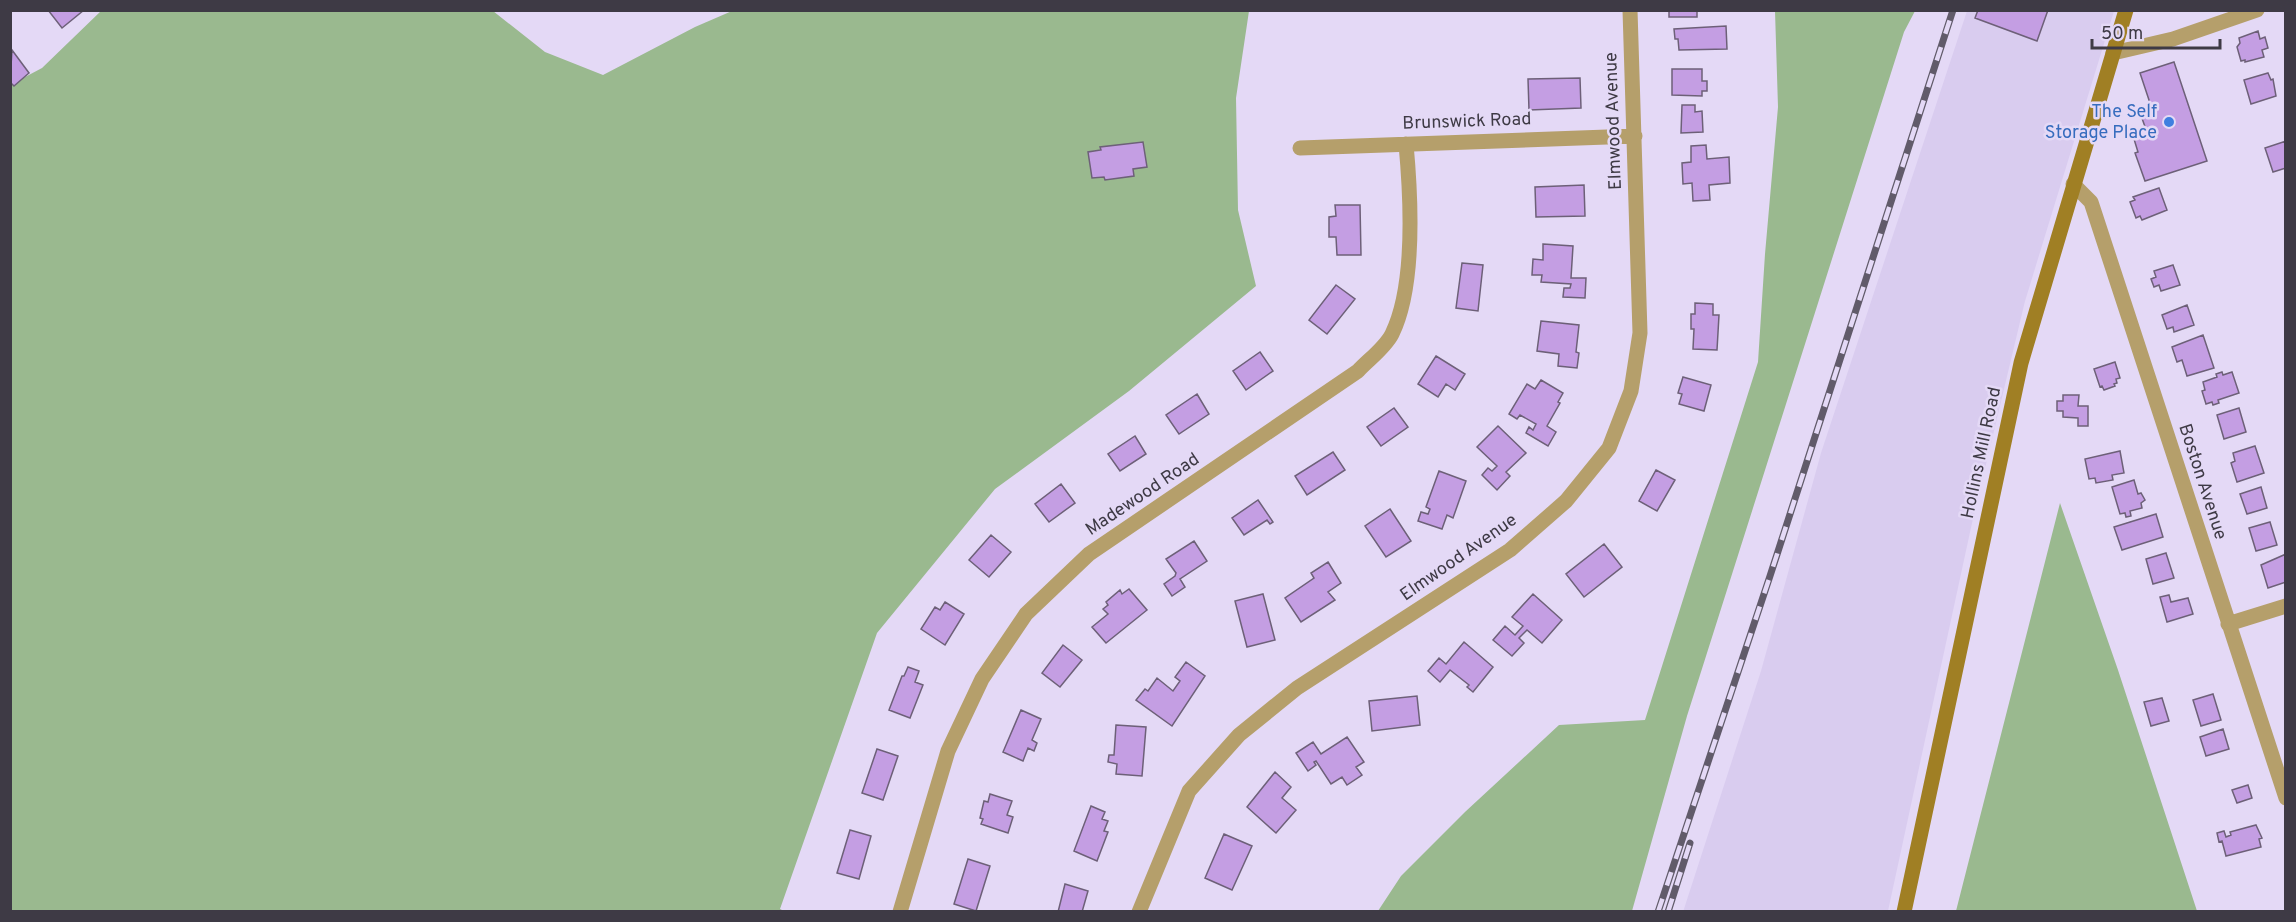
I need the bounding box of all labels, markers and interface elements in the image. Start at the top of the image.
scale bar [2092,12,2220,50]
text: 50 m [2101,23,2143,46]
street label: Elmwood Avenue [1600,52,1628,190]
place label: The Self Storage Place [2045,101,2157,145]
street label: Brunswick Road [1402,108,1532,136]
marker: The Self Storage Place [2162,115,2176,129]
street label: Hollins Mill Road [1957,385,2007,521]
street label: Boston Avenue [2172,421,2232,543]
street label: Madewood Road [1082,448,1204,542]
street label: Elmwood Avenue [1396,509,1522,607]

